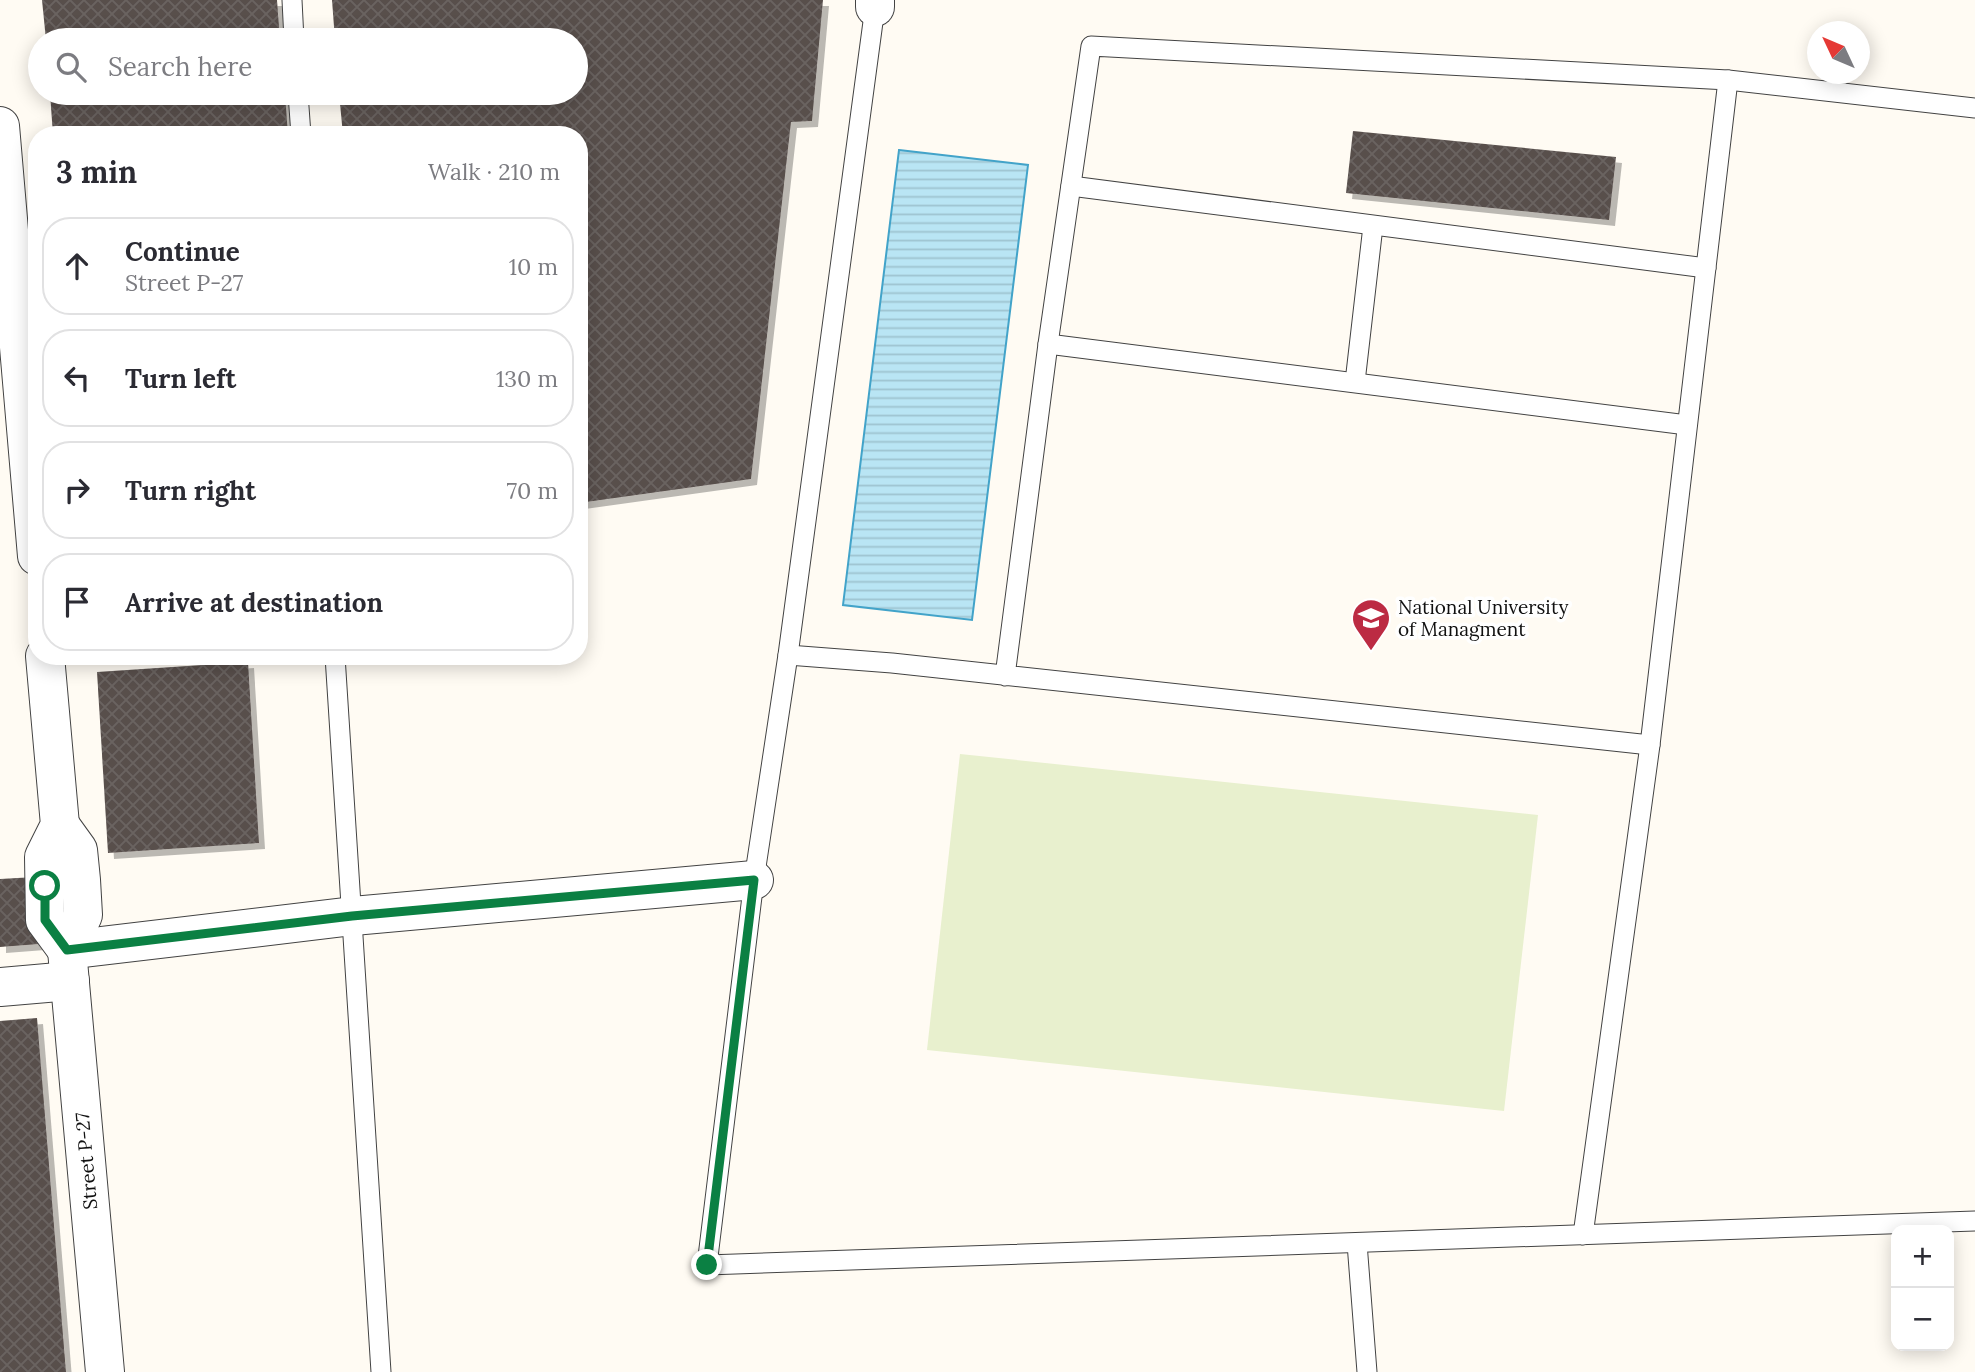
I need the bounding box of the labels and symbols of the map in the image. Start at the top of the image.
north arrow [1807,21,1870,84]
place label: National University of Managment [1398,595,1568,641]
school or university icon: National University of Managment [1350,597,1392,652]
route start [29,870,60,901]
street label: Street P-27 [70,1111,102,1211]
route end [691,1249,722,1280]

